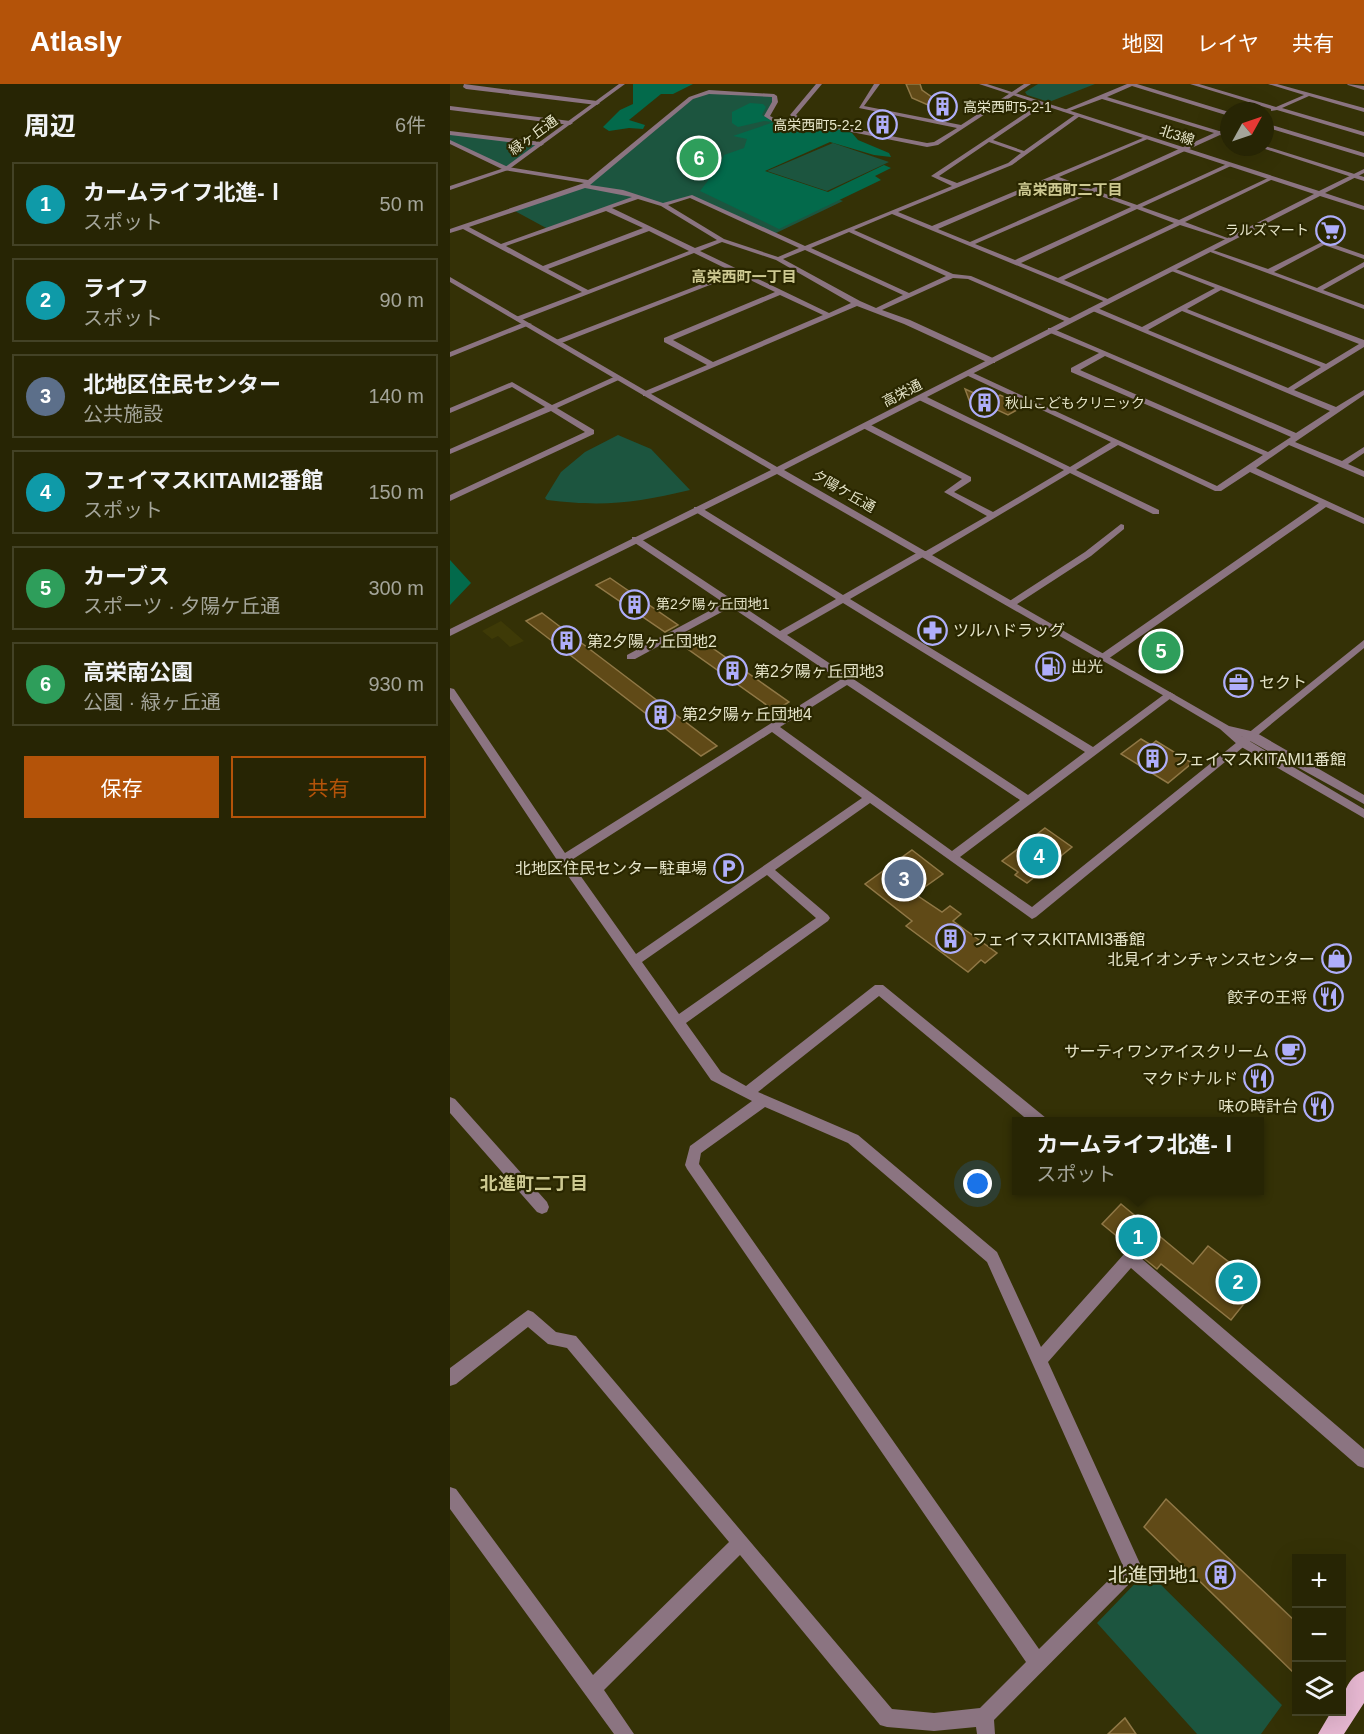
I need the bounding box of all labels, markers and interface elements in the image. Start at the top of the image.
text: Atlasly [30,26,122,57]
text: 地図 [1122,32,1164,55]
text: レイヤ [1197,32,1259,55]
text: 共有 [1292,32,1334,55]
building icon: 高栄西町5-2-1 [926,91,958,123]
place label: 高栄西町5-2-1 [963,99,1052,115]
north arrow [1220,102,1274,156]
building icon: 高栄西町5-2-2 [867,109,899,141]
text: 周辺 [24,111,76,141]
street label: 緑ヶ丘通 [506,112,560,158]
text: 6件 [395,114,426,136]
place label: 高栄西町5-2-2 [773,117,862,133]
street label: 北3線 [1158,122,1196,148]
pin: 6 [680,136,718,181]
text: カームライフ北進‐Ⅰ [83,180,287,205]
district label: 高栄西町二丁目 [1017,181,1123,198]
text: 1 [40,193,51,215]
text: 50 m [380,193,424,215]
text: スポット [83,211,163,233]
supermarket icon: ラルズマート [1314,214,1346,246]
place label: ラルズマート [1225,222,1309,238]
district label: 高栄西町一丁目 [691,268,797,285]
text: ライフ [83,276,149,301]
text: 2 [40,289,51,311]
text: 90 m [380,289,424,311]
text: スポット [83,307,163,329]
text: 北地区住民センター [83,372,281,397]
street label: 高栄通 [880,376,924,410]
text: 3 [40,385,51,407]
text: 140 m [368,385,424,407]
building icon: 秋山こどもクリニック [968,387,1000,419]
place label: 秋山こどもクリニック [1005,395,1145,411]
text: 公共施設 [83,403,163,425]
street label: 夕陽ケ丘通 [810,467,878,515]
text: フェイマスKITAMI2番館 [83,468,323,493]
text: 4 [40,481,51,503]
text: 150 m [368,481,424,503]
text: スポット [83,499,163,521]
text: カーブス [83,564,170,589]
text: 5 [40,577,51,599]
text: 300 m [368,577,424,599]
building icon: 第2夕陽ヶ丘団地1 [619,588,651,620]
text: スポーツ · 夕陽ケ丘通 [83,595,280,617]
place label: 第2夕陽ヶ丘団地1 [656,596,770,612]
pharmacy icon: ツルハドラッグ [916,614,948,646]
place label: ツルハドラッグ [953,622,1065,639]
building icon: 第2夕陽ヶ丘団地2 [550,625,582,657]
pin: 5 [1142,628,1180,674]
place label: 第2夕陽ヶ丘団地2 [587,633,717,650]
fuel station icon: 出光 [1034,650,1066,682]
building icon: 第2夕陽ヶ丘団地3 [717,655,749,687]
place label: 出光 [1071,658,1103,675]
text: 高栄南公園 [83,660,193,685]
place label: 第2夕陽ヶ丘団地3 [754,663,884,680]
office icon: セクト [1222,666,1254,698]
text: 6 [40,673,51,695]
text: 930 m [368,673,424,695]
place label: セクト [1259,674,1307,691]
text: 公園 · 緑ヶ丘通 [83,691,221,713]
building icon: 第2夕陽ヶ丘団地4 [645,698,677,730]
place label: 第2夕陽ヶ丘団地4 [682,706,812,723]
building icon: フェイマスKITAMI1番館 [1136,743,1168,775]
place label: フェイマスKITAMI1番館 [1173,751,1346,768]
button: 保存 [24,756,219,818]
button: 共有 [231,756,426,818]
pin: 4 [1020,834,1058,878]
parking icon: 北地区住民センター駐車場 [712,852,744,884]
pin: 3 [884,856,924,902]
place label: 北地区住民センター駐車場 [515,860,707,877]
building icon: フェイマスKITAMI3番館 [935,923,967,955]
place label: フェイマスKITAMI3番館 [972,931,1145,948]
shop icon: 北見イオンチャンスセンター [1320,943,1352,975]
place label: 北見イオンチャンスセンター [1107,951,1315,968]
restaurant icon: 餃子の王将 [1312,981,1344,1013]
place label: 餃子の王将 [1227,989,1307,1006]
cafe icon: サーティワンアイスクリーム [1274,1035,1306,1067]
place label: サーティワンアイスクリーム [1064,1043,1269,1060]
restaurant icon: マクドナルド [1243,1062,1275,1094]
place label: マクドナルド [1142,1070,1238,1087]
restaurant icon: 味の時計台 [1303,1090,1335,1122]
place label: 味の時計台 [1218,1098,1298,1115]
popup [1012,1117,1264,1195]
text: カームライフ北進‐Ⅰ [1036,1132,1240,1157]
text: スポット [1036,1163,1116,1185]
your location [963,1169,992,1198]
district label: 北進町二丁目 [480,1174,588,1194]
pin: 1 [1118,1214,1158,1260]
pin: 2 [1218,1260,1258,1304]
map controls [1292,1554,1346,1716]
button: + [1292,1554,1346,1608]
building icon: 北進団地1 [1204,1559,1236,1591]
place label: 北進団地1 [1108,1564,1199,1586]
button: − [1292,1608,1346,1662]
button: layers [1292,1662,1346,1716]

